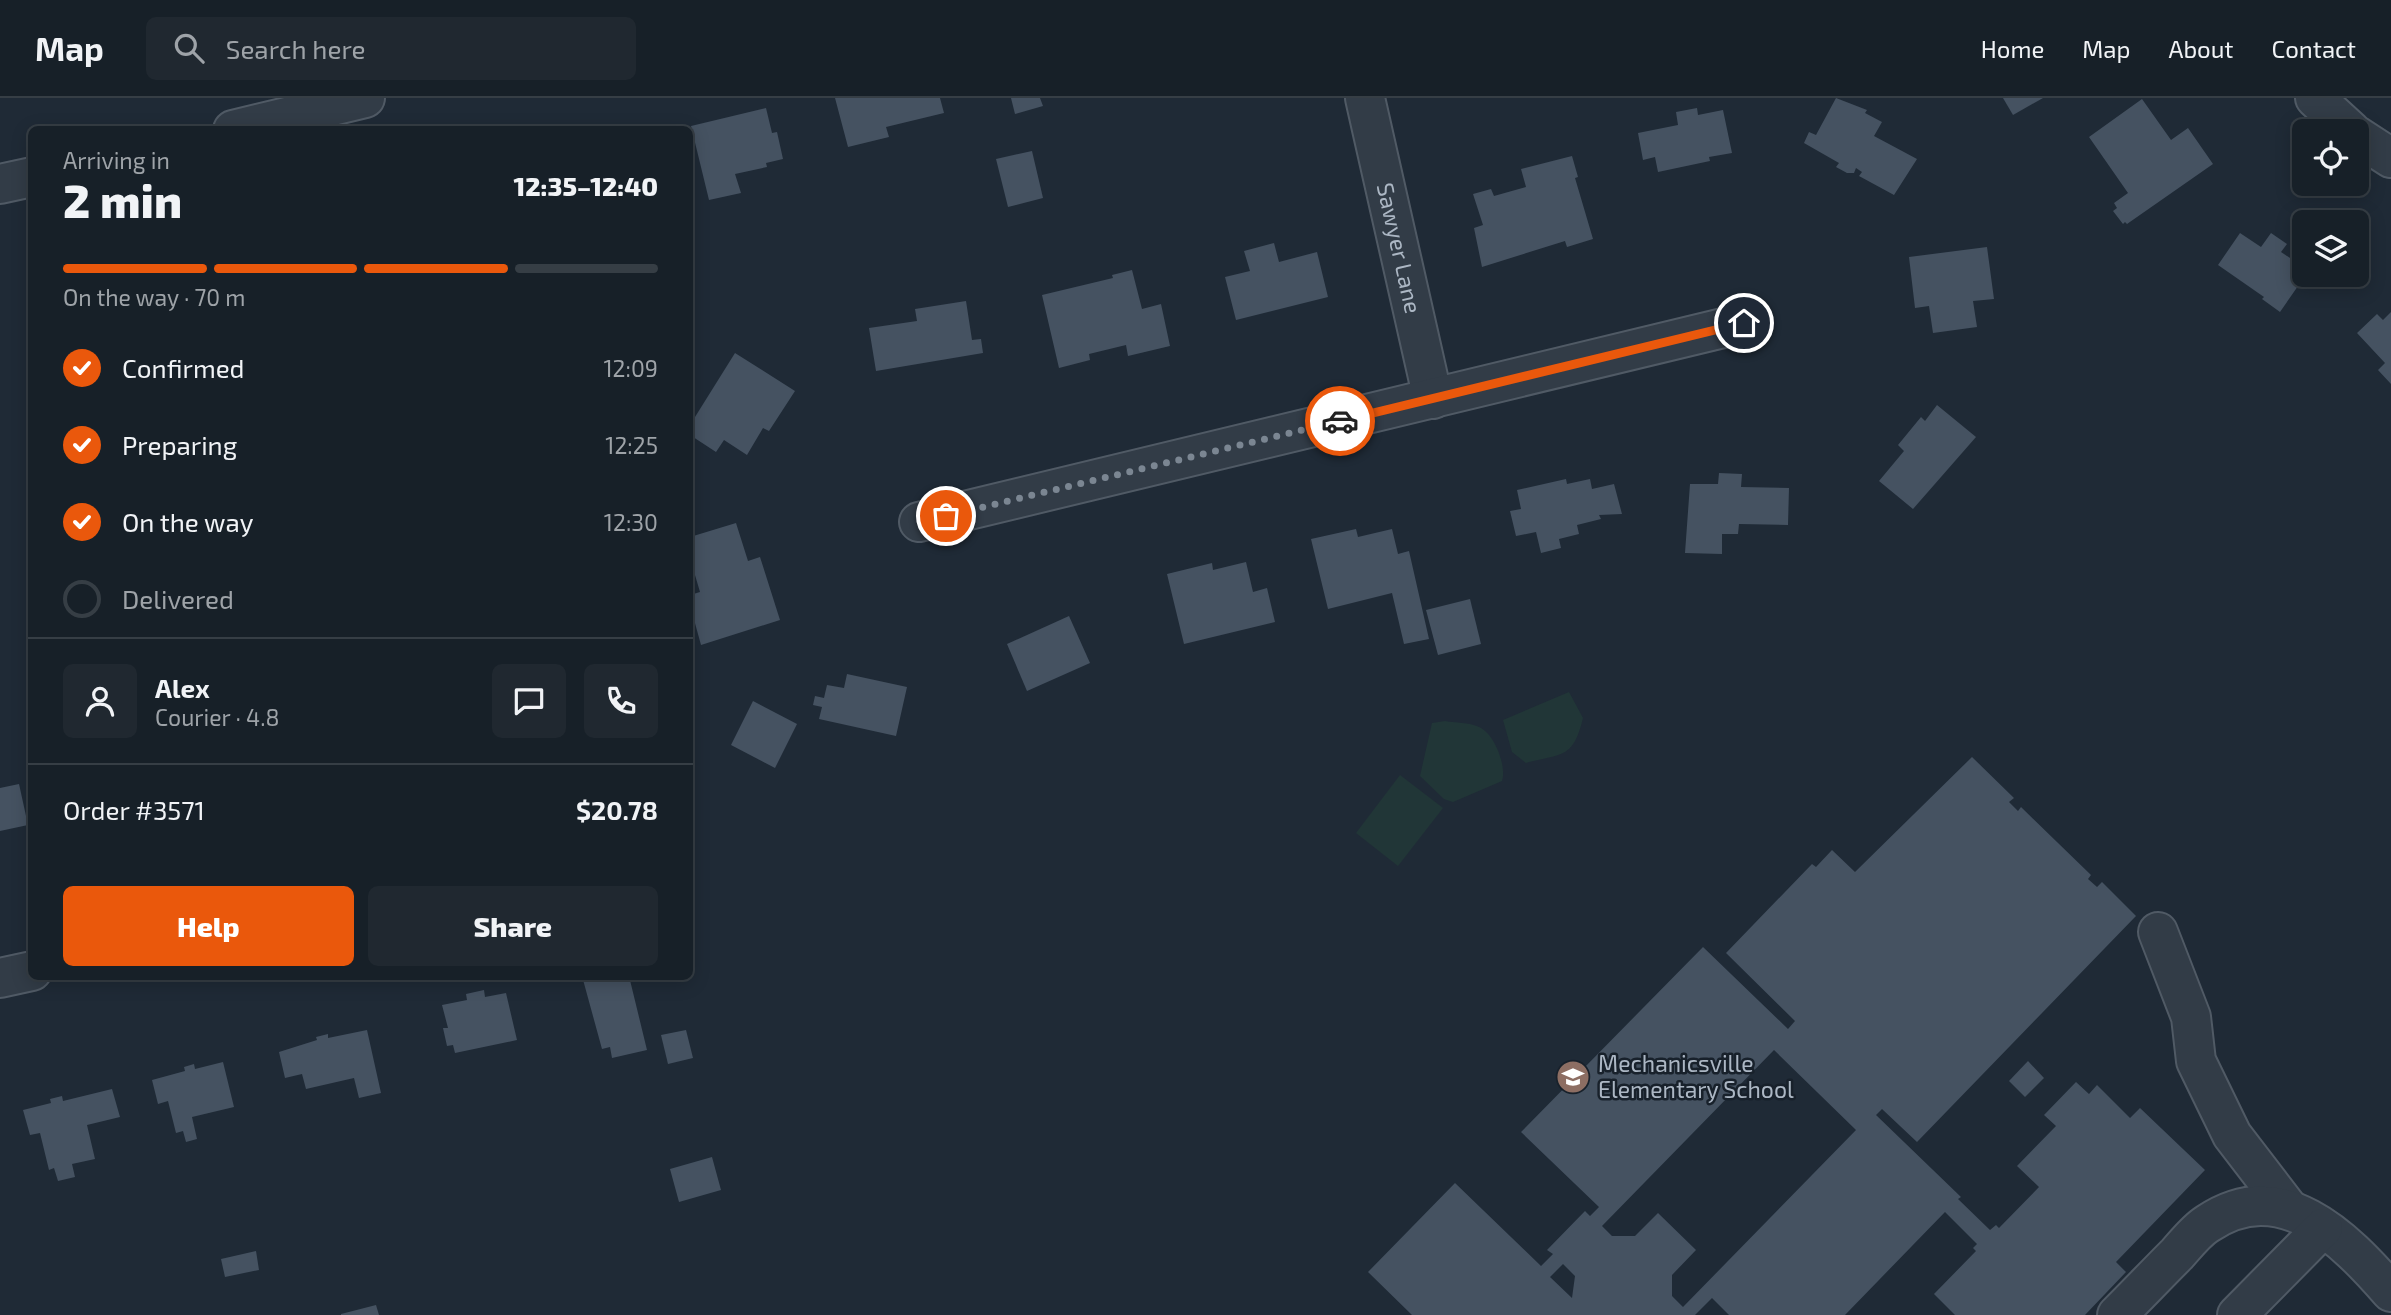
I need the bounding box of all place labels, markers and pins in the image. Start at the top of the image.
pin [1714,293,1774,353]
pin [916,486,976,546]
place label: Mechanicsville Elementary School [1598,1049,1794,1103]
school or university icon: Mechanicsville Elementary School [1554,1058,1592,1096]

